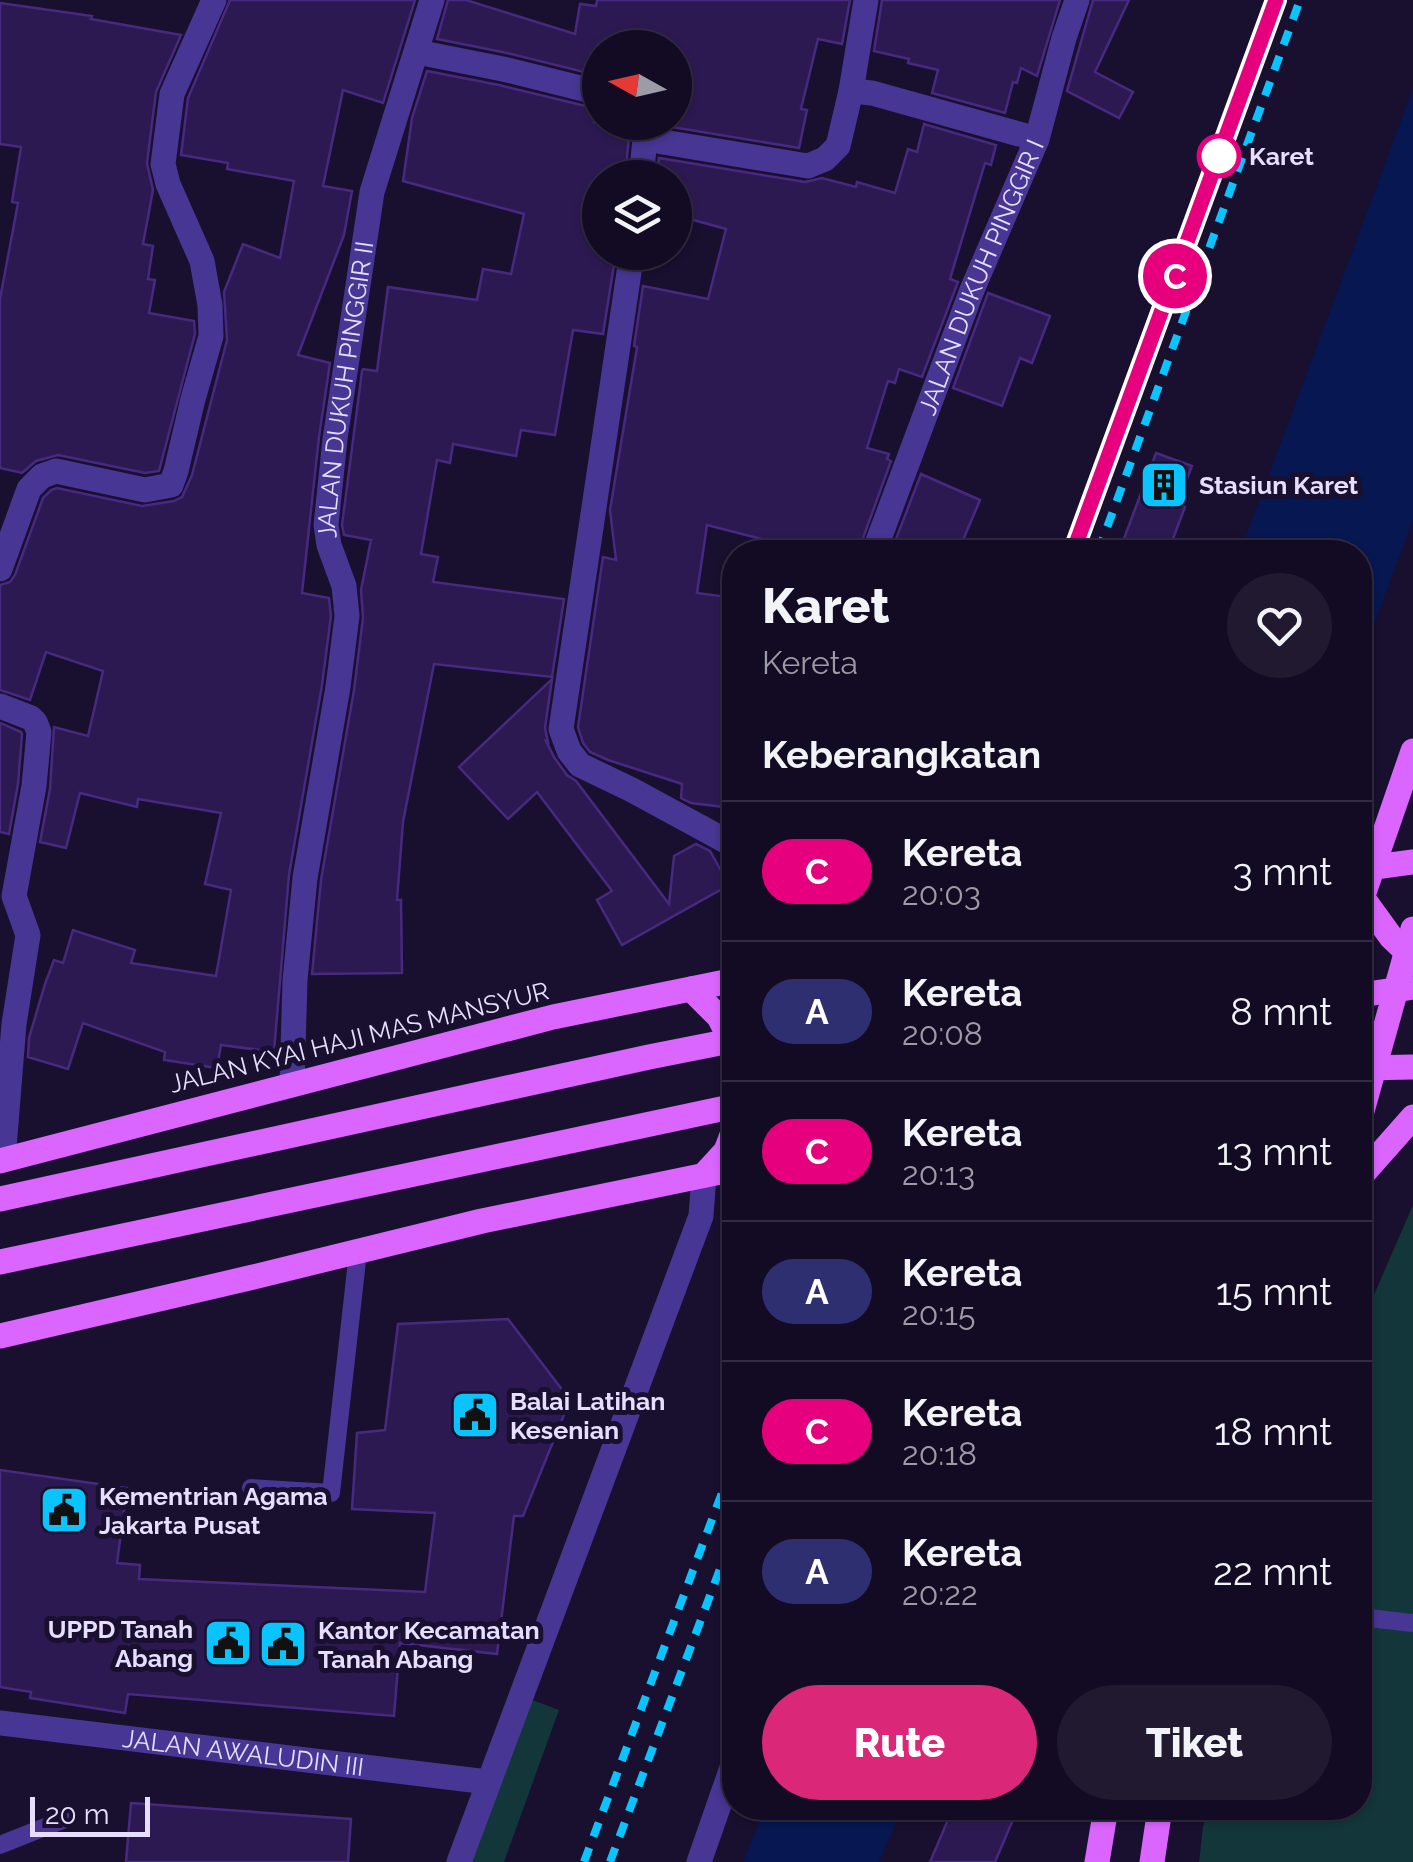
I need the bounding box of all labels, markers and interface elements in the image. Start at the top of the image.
north arrow [582,30,692,140]
map controls [582,30,692,270]
street label: JALAN DUKUH PINGGIR I [912,135,1050,419]
marker: Karet [1198,135,1240,177]
place label: Karet [1249,141,1314,171]
button: layers [582,160,692,270]
street label: JALAN DUKUH PINGGIR II [311,239,379,541]
line badge: C [1142,244,1208,308]
text: C [1163,256,1187,297]
building icon: Stasiun Karet [1138,459,1190,511]
place label: Stasiun Karet [1199,470,1359,500]
button: heart [1227,573,1332,678]
text: Karet [762,578,890,634]
text: Kereta [762,644,858,681]
text: Keberangkatan [762,732,1041,777]
text: Kereta [902,830,1022,875]
text: 3 mnt [1232,849,1332,894]
text: C [805,851,829,892]
text: 20:03 [902,875,981,912]
text: Kereta [902,970,1022,1015]
street label: JALAN KYAI HAJI MAS MANSYUR [166,975,552,1099]
text: 8 mnt [1230,989,1332,1034]
text: A [805,991,829,1032]
text: 20:08 [902,1015,983,1052]
text: Kereta [902,1110,1022,1155]
text: 13 mnt [1216,1129,1332,1174]
text: C [805,1131,829,1172]
text: 20:13 [902,1155,975,1192]
text: Kereta [902,1250,1022,1295]
text: 15 mnt [1216,1269,1332,1314]
text: A [805,1271,829,1312]
text: 20:15 [902,1295,975,1332]
place label: Balai Latihan Kesenian [510,1386,665,1445]
public building icon: Balai Latihan Kesenian [449,1389,501,1441]
text: Kereta [902,1390,1022,1435]
text: 18 mnt [1214,1409,1332,1454]
text: C [805,1411,829,1452]
text: 20:18 [902,1435,977,1472]
place label: Kementrian Agama Jakarta Pusat [99,1481,328,1540]
public building icon: Kementrian Agama Jakarta Pusat [38,1484,90,1536]
text: Kereta [902,1530,1022,1575]
text: 22 mnt [1213,1549,1332,1594]
text: A [805,1551,829,1592]
text: 20:22 [902,1575,978,1612]
place label: UPPD Tanah Abang [48,1614,193,1673]
place label: Kantor Kecamatan Tanah Abang [318,1615,540,1674]
public building icon: UPPD Tanah Abang [202,1617,254,1669]
public building icon: Kantor Kecamatan Tanah Abang [257,1618,309,1670]
button: Rute [762,1685,1037,1800]
button: Tiket [1057,1685,1332,1800]
street label: JALAN AWALUDIN III [121,1723,366,1782]
scale bar [30,1792,150,1836]
text: 20 m [45,1798,110,1831]

